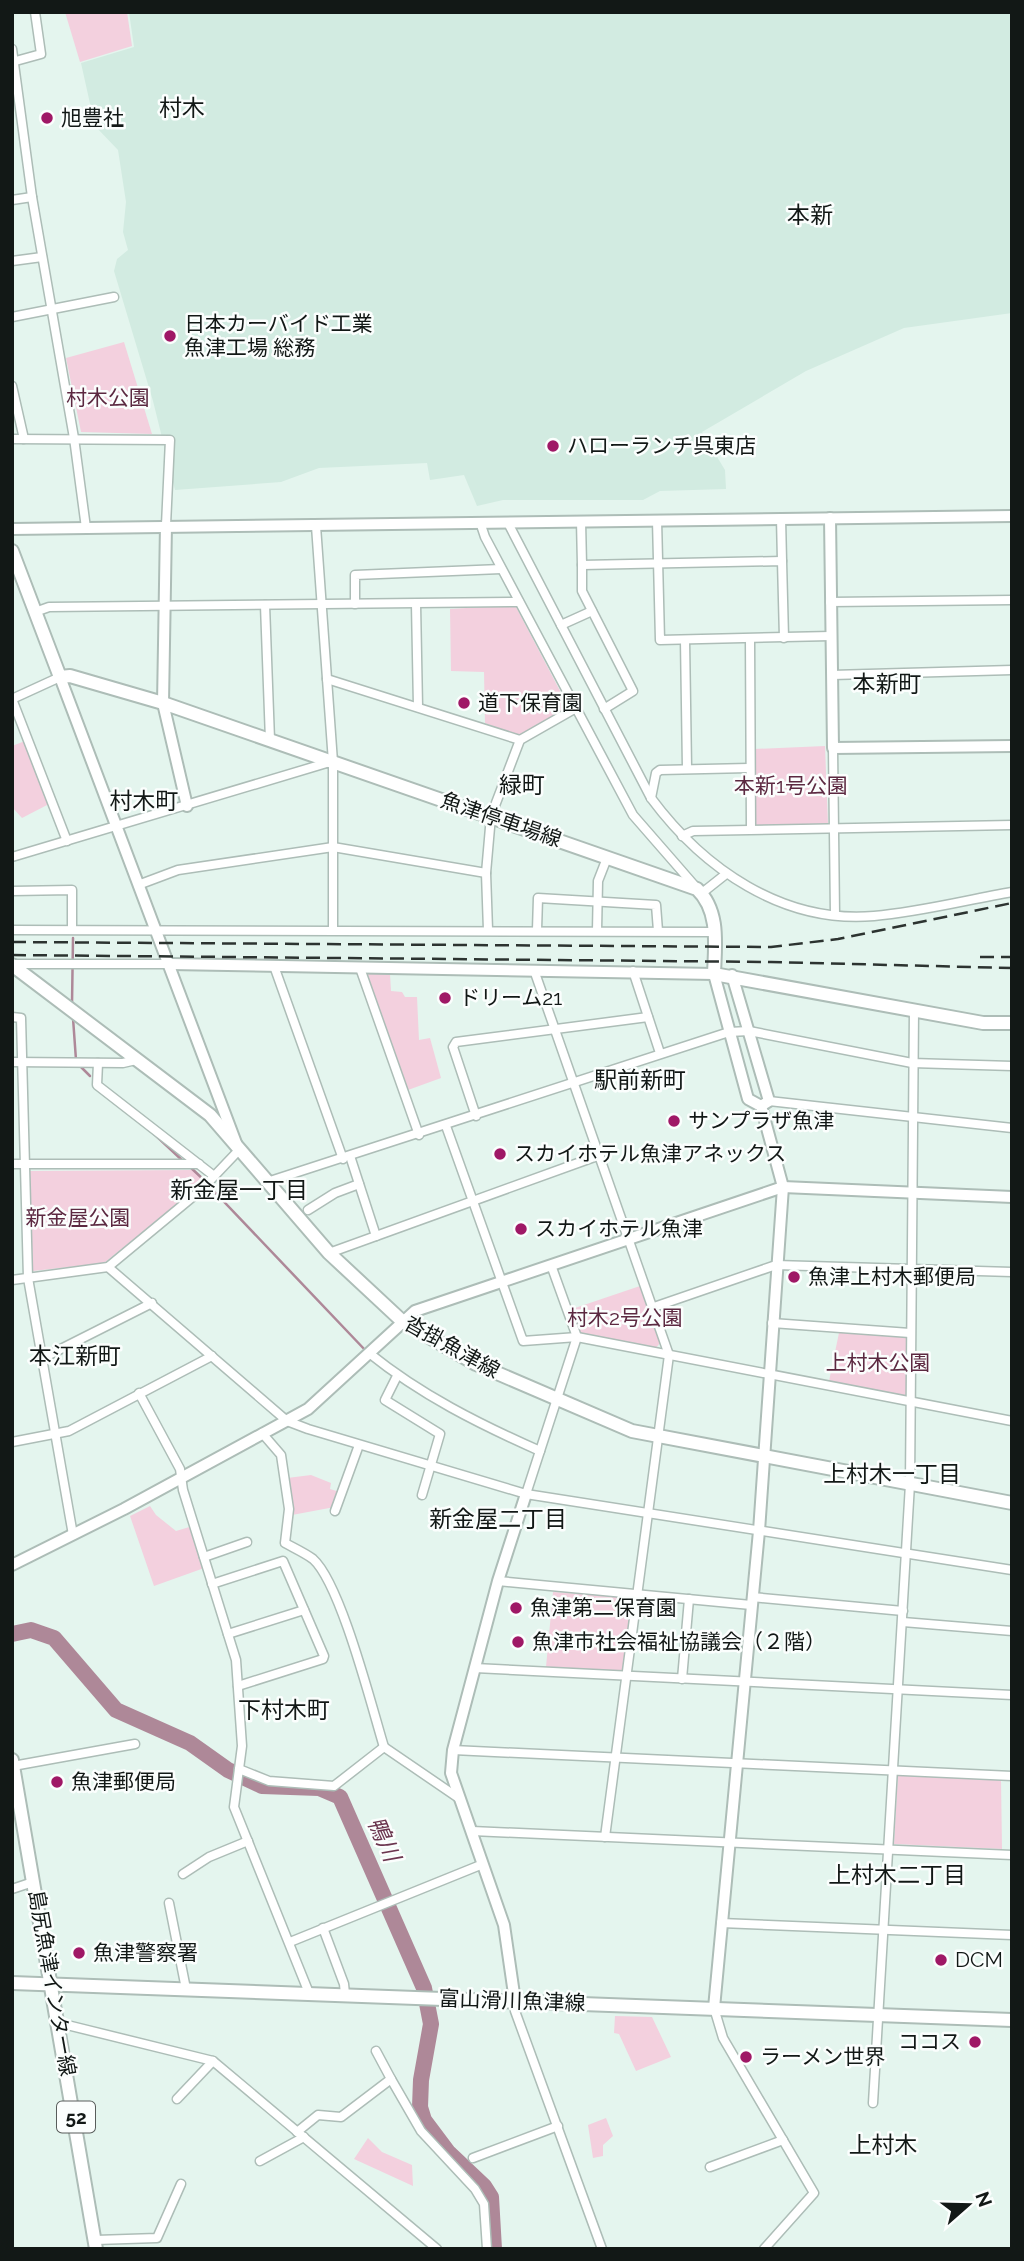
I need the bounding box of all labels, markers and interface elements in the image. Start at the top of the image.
district label: 村木 [159,94,205,121]
place label: 旭豊社 [61,105,124,130]
marker: 旭豊社 [39,110,55,126]
district label: 本新 [787,201,833,228]
place label: 日本カーバイド工業 魚津工場 総務 [184,311,373,360]
marker: 日本カーバイド工業 魚津工場 総務 [162,328,178,344]
park label: 村木公園 [66,385,150,410]
place label: ハローランチ呉東店 [567,433,756,458]
marker: ハローランチ呉東店 [545,438,561,454]
district label: 本新町 [853,670,922,697]
place label: 道下保育園 [478,690,583,715]
marker: 道下保育園 [456,695,472,711]
district label: 緑町 [499,771,545,798]
park label: 本新1号公園 [734,773,848,798]
district label: 村木町 [110,787,179,814]
street label: 魚津停車場線 [438,787,565,852]
place label: ドリーム21 [459,985,562,1010]
marker: ドリーム21 [437,990,453,1006]
district label: 駅前新町 [594,1066,686,1093]
place label: サンプラザ魚津 [688,1108,834,1133]
marker: サンプラザ魚津 [666,1113,682,1129]
place label: スカイホテル魚津アネックス [514,1141,786,1166]
marker: スカイホテル魚津アネックス [492,1146,508,1162]
district label: 新金屋一丁目 [170,1176,308,1203]
park label: 新金屋公園 [26,1205,131,1230]
place label: スカイホテル魚津 [535,1216,703,1241]
marker: スカイホテル魚津 [513,1221,529,1237]
place label: 魚津上村木郵便局 [808,1264,976,1289]
marker: 魚津上村木郵便局 [786,1269,802,1285]
park label: 村木2号公園 [567,1305,683,1330]
street label: 沓掛魚津線 [400,1310,504,1383]
district label: 本江新町 [29,1342,121,1369]
park label: 上村木公園 [826,1350,931,1375]
district label: 上村木一丁目 [823,1460,961,1487]
district label: 新金屋二丁目 [429,1505,567,1532]
place label: 魚津第二保育園 [530,1595,677,1620]
marker: 魚津第二保育園 [508,1600,524,1616]
place label: 魚津市社会福祉協議会（２階） [532,1629,826,1654]
marker: 魚津市社会福祉協議会（２階） [510,1634,526,1650]
district label: 下村木町 [238,1696,330,1723]
place label: 魚津郵便局 [71,1769,176,1794]
marker: 魚津郵便局 [49,1774,65,1790]
water label: 鴨川 [363,1812,407,1868]
district label: 上村木二丁目 [828,1861,966,1888]
street label: 島尻魚津インター線 [24,1888,81,2078]
place label: 魚津警察署 [93,1940,198,1965]
marker: 魚津警察署 [71,1945,87,1961]
place label: DCM [955,1947,1003,1972]
marker: DCM [933,1952,949,1968]
street label: 富山滑川魚津線 [438,1985,586,2016]
place label: ココス [898,2029,961,2054]
marker: ココス [967,2034,983,2050]
place label: ラーメン世界 [760,2044,885,2069]
marker: ラーメン世界 [738,2049,754,2065]
road number: 52 [57,2102,95,2132]
district label: 上村木 [849,2131,918,2158]
north arrow [933,2170,1003,2240]
text: N [971,2189,997,2210]

